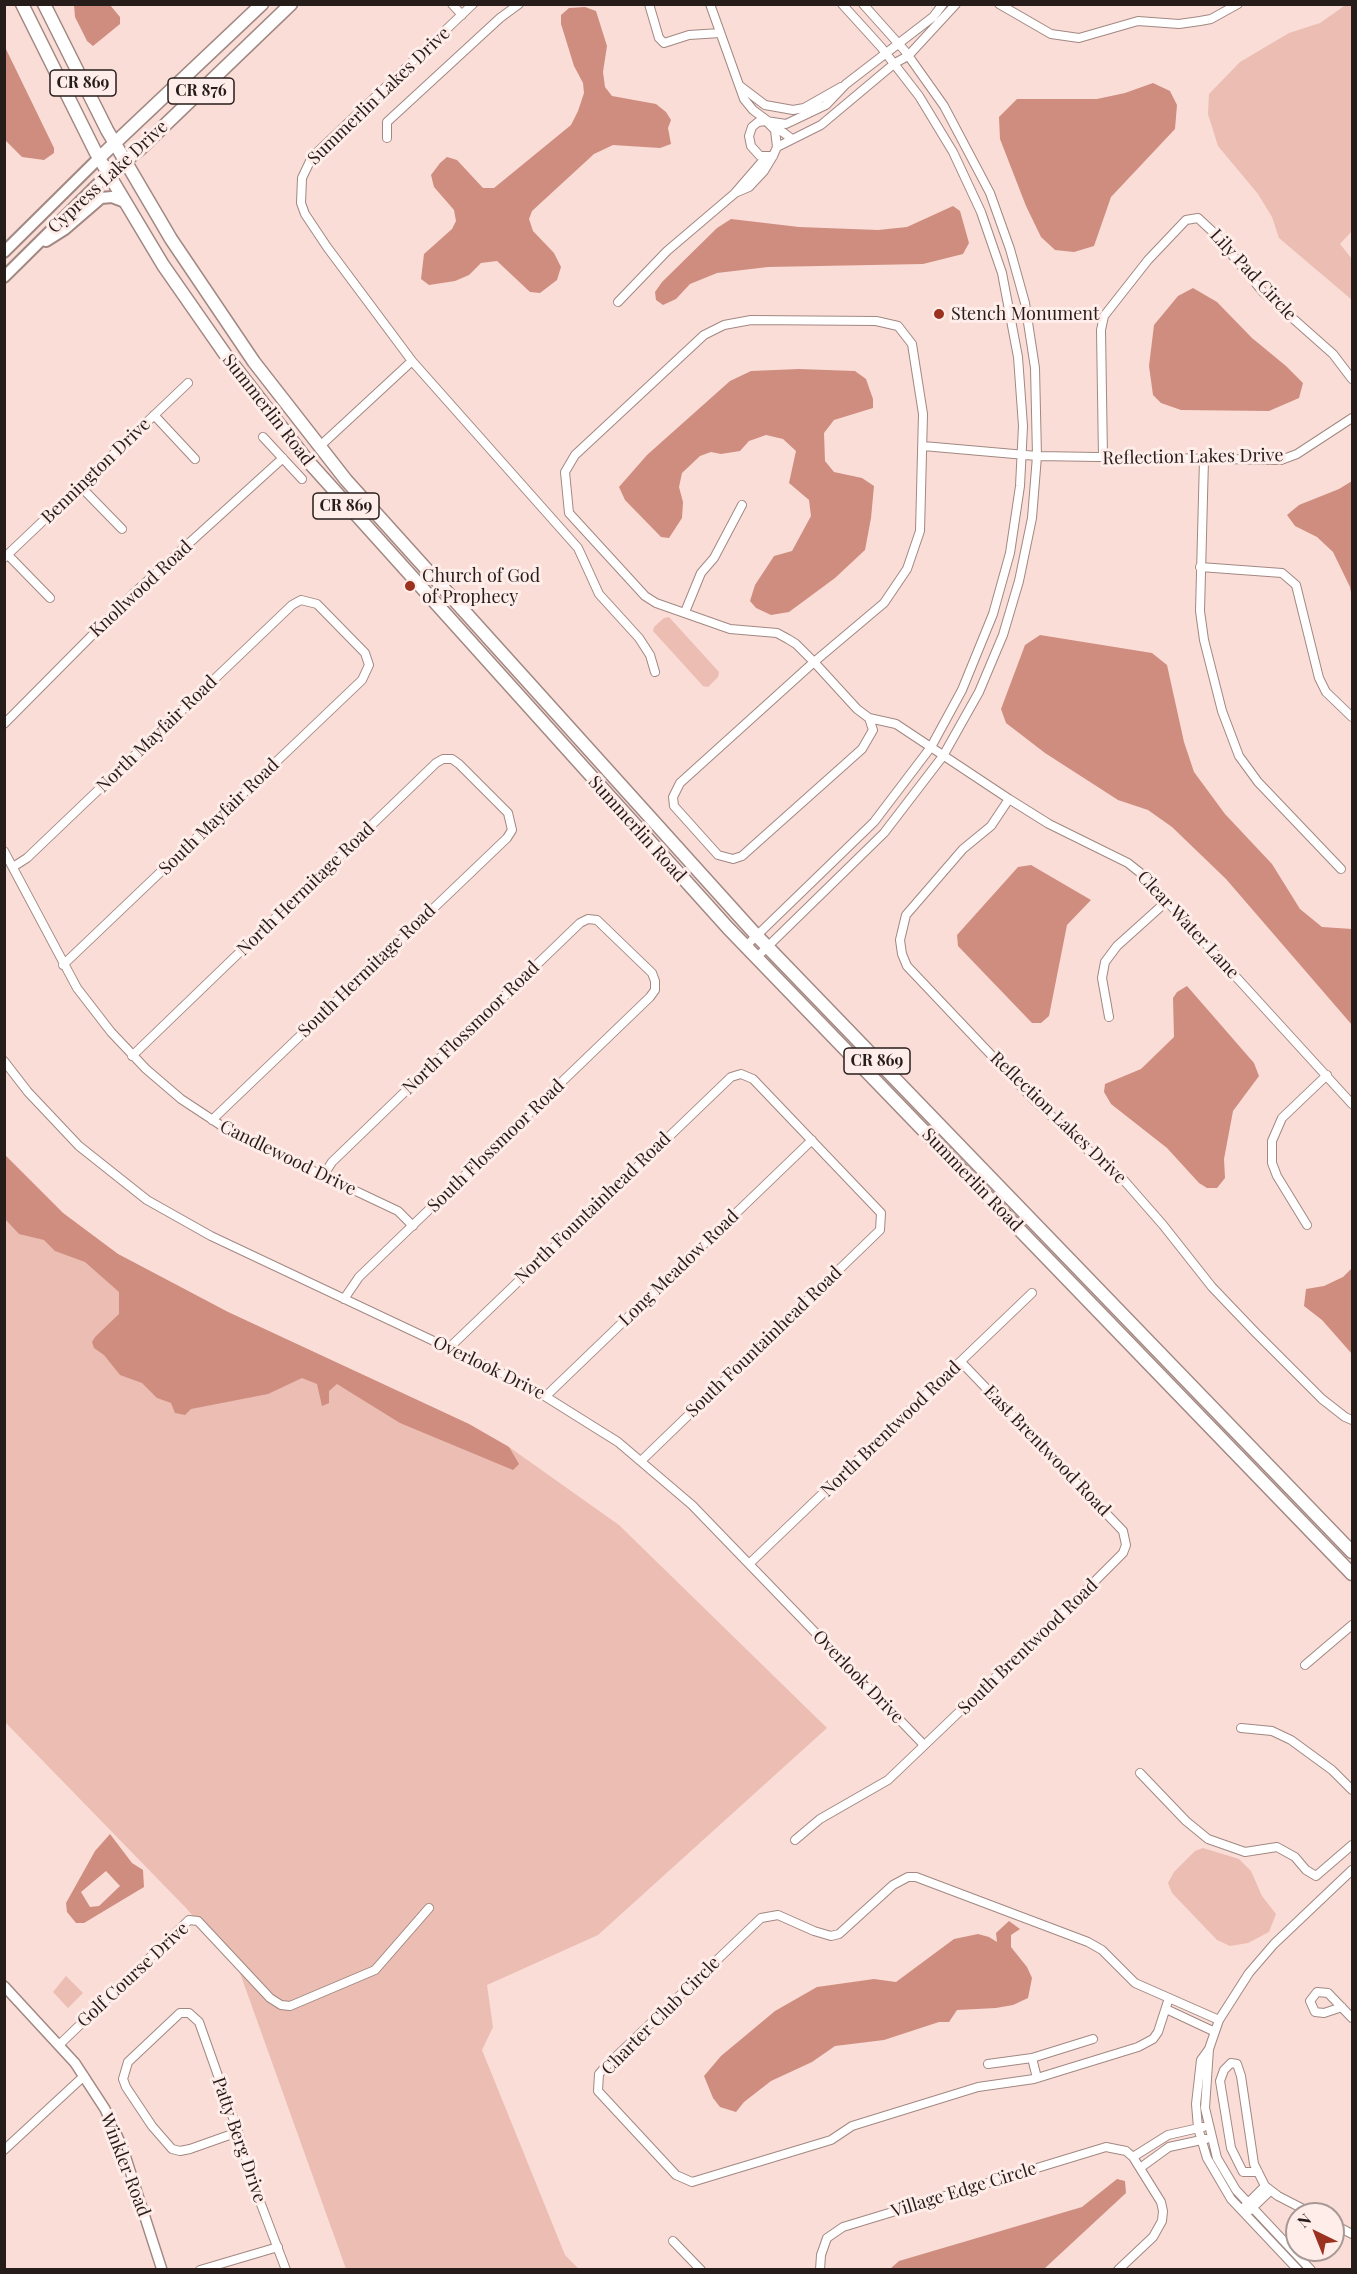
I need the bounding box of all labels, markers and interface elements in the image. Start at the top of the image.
street label: Summerlin Lakes Drive [303,23,455,169]
road number: CR 869 [50,70,116,96]
road number: CR 876 [168,78,234,104]
street label: Cypress Lake Drive [44,116,172,238]
street label: Lily Pad Circle [1205,225,1301,325]
place label: Stench Monument [951,303,1099,325]
marker: Stench Monument [932,307,946,321]
street label: Summerlin Road [218,350,318,470]
street label: Bennington Drive [37,414,155,528]
street label: Reflection Lakes Drive [1102,445,1284,469]
road number: CR 869 [313,493,379,519]
street label: Knollwood Road [85,536,197,642]
place label: Church of God of Prophecy [422,565,540,608]
marker: Church of God of Prophecy [403,579,417,593]
street label: North Mayfair Road [92,671,222,797]
street label: South Mayfair Road [154,754,284,880]
street label: Summerlin Road [584,771,690,887]
street label: North Hermitage Road [233,818,379,960]
street label: Clear Water Lane [1132,867,1244,983]
street label: South Hermitage Road [294,900,440,1042]
street label: North Flossmoor Road [398,957,544,1099]
street label: Reflection Lakes Drive [985,1047,1131,1189]
road number: CR 869 [844,1048,910,1074]
street label: South Flossmoor Road [423,1075,569,1217]
street label: Candlewood Drive [216,1116,360,1200]
street label: Summerlin Road [917,1124,1027,1236]
street label: North Fountainhead Road [511,1128,675,1288]
street label: Long Meadow Road [615,1205,743,1331]
street label: South Fountainhead Road [682,1262,846,1422]
street label: Overlook Drive [430,1332,548,1404]
street label: North Brentwood Road [817,1357,965,1501]
street label: East Brentwood Road [979,1381,1115,1521]
street label: South Brentwood Road [954,1575,1102,1719]
street label: Overlook Drive [808,1626,908,1728]
street label: Golf Course Drive [73,1918,193,2032]
street label: Charter Club Circle [597,1952,725,2080]
street label: Patty Berg Drive [207,2074,271,2206]
street label: Winkler Road [95,2110,155,2220]
street label: Village Edge Circle [889,2158,1039,2222]
north arrow [1285,2202,1345,2262]
text: N [1292,2208,1315,2232]

